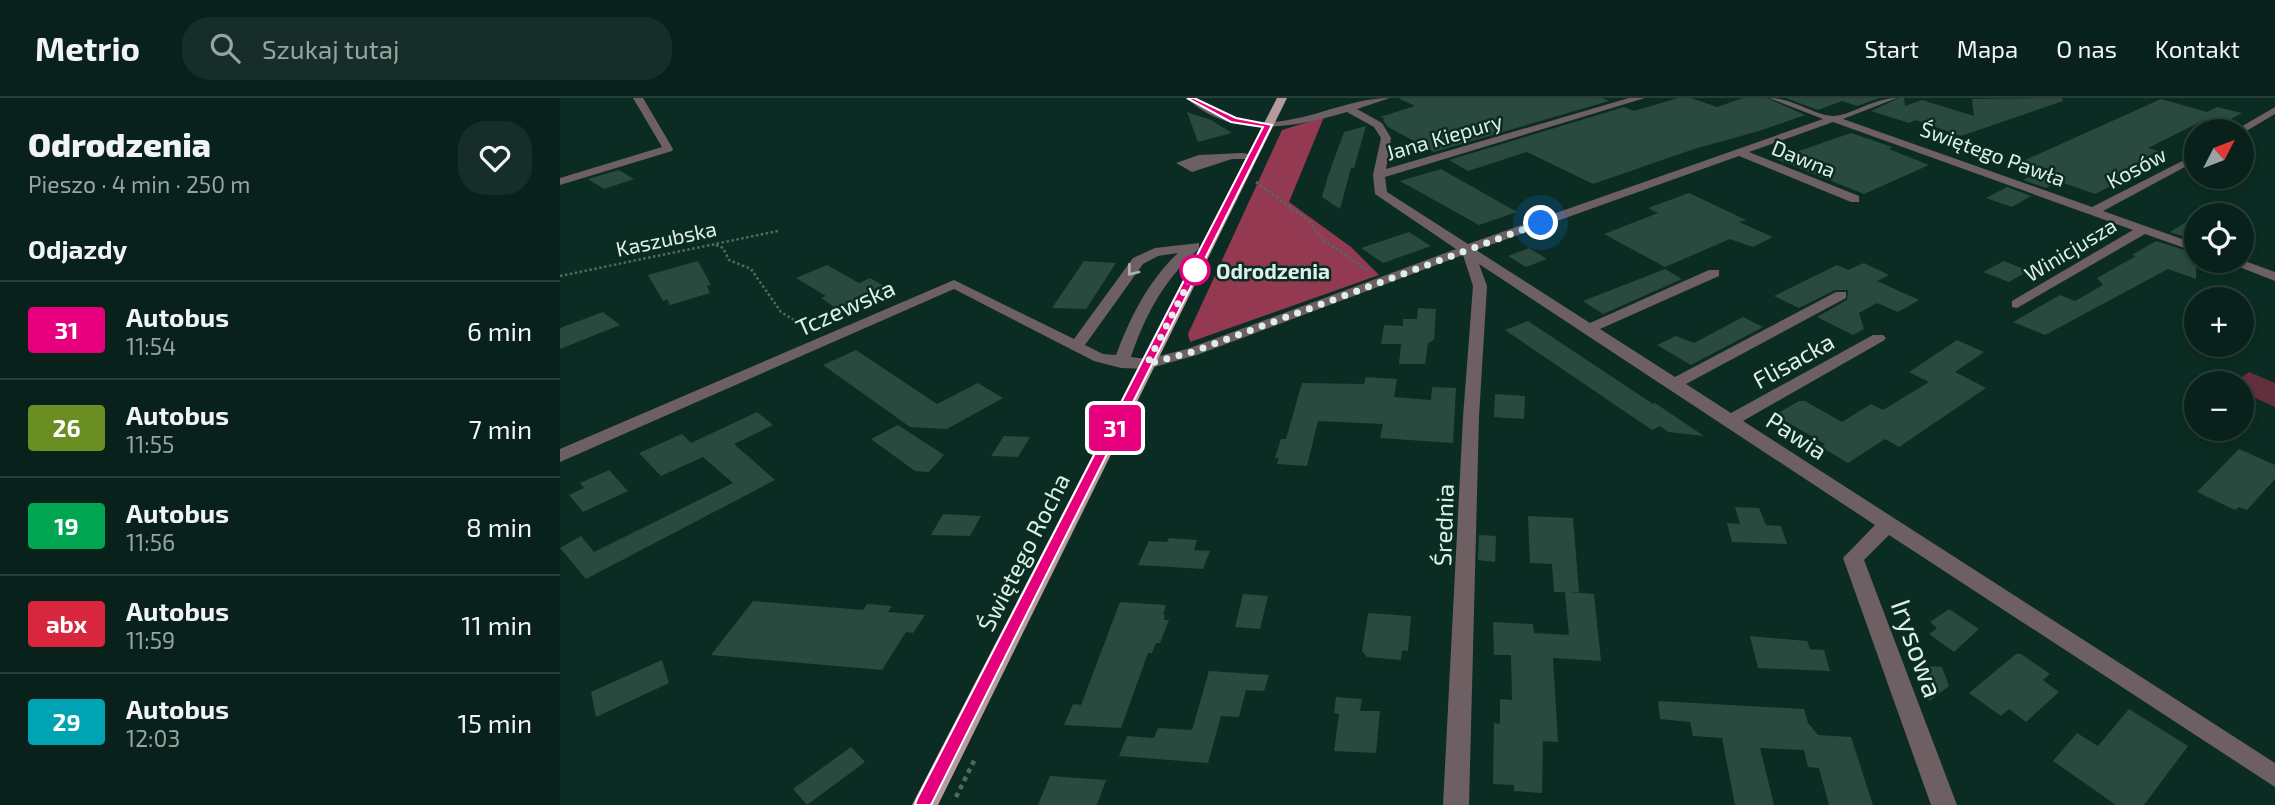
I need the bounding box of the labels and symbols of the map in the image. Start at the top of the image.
street label: Jana Kiepury [1383,107,1505,165]
street label: Świętego Pawła [1917,115,2069,191]
north arrow [2184,119,2254,189]
street label: Dawna [1768,134,1840,182]
street label: Kosów [2102,141,2170,193]
your location [1523,205,1558,240]
street label: Winicjusza [2019,212,2121,287]
street label: Kaszubska [613,215,719,261]
marker: Odrodzenia [1180,255,1210,285]
place label: Odrodzenia [1216,258,1330,283]
one-way arrow [1127,263,1140,275]
street label: Tczewska [791,272,899,342]
street label: Flisacka [1747,326,1839,394]
line badge: 31 [1084,405,1146,451]
street label: Pawia [1761,405,1833,465]
street label: Świętego Rocha [971,468,1075,636]
street label: Średnia [1427,483,1459,567]
street label: Irysowa [1885,594,1951,702]

